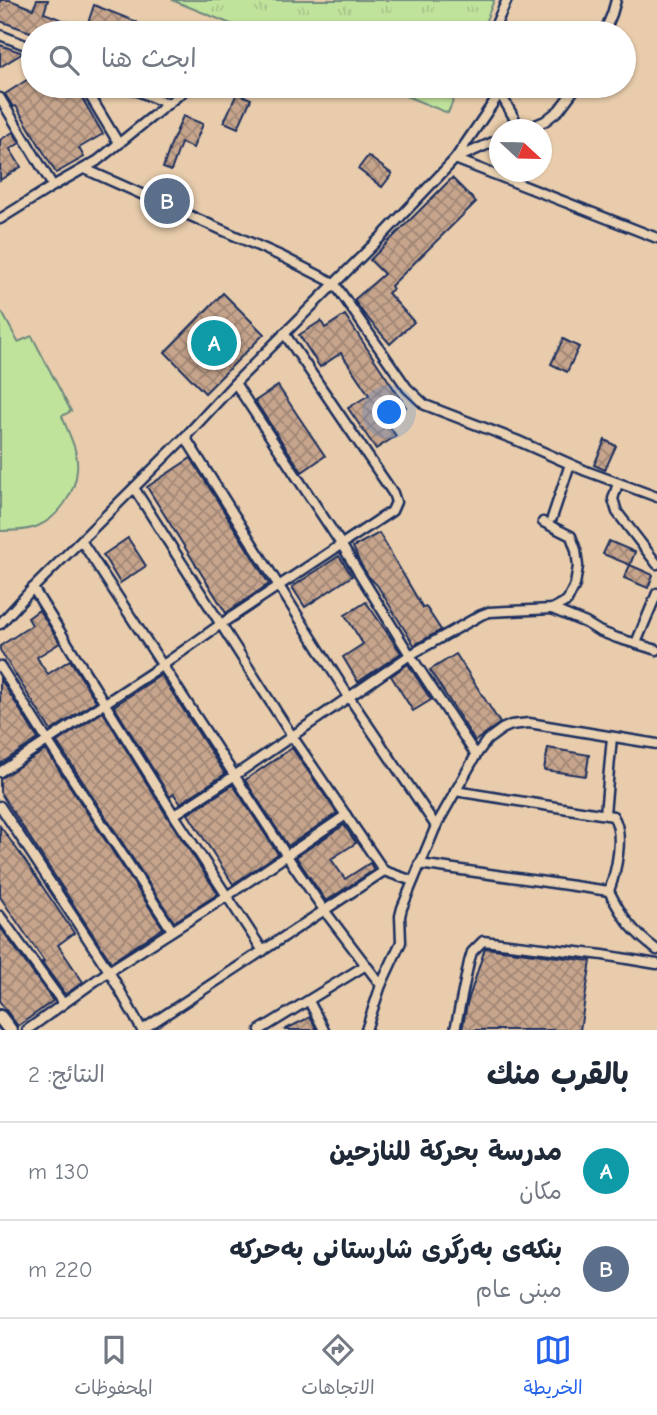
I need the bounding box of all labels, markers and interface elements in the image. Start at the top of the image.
search box [21,21,636,98]
icon: search [45,41,83,79]
text: ابحث هنا [101,44,197,74]
north arrow [489,119,552,182]
pin: B [144,175,190,227]
pin: A [191,317,237,369]
your location [372,395,406,429]
text: بالقرب منك [487,1057,629,1092]
text: النتائج: 2 [28,1061,105,1088]
text: مدرسة بحركة للنازحين [329,1137,562,1167]
text: 130 m [28,1158,89,1185]
text: A [600,1158,612,1185]
text: مكان [519,1178,562,1205]
text: بنکەی بەرگری شارستانی بەحرکە [229,1235,562,1265]
text: 220 m [28,1256,93,1283]
text: B [599,1256,613,1283]
text: مبنى عام [476,1276,562,1303]
tab: المحفوظات [74,1331,153,1404]
tab: الاتجاهات [301,1331,375,1404]
tab: الخريطة [523,1331,583,1404]

